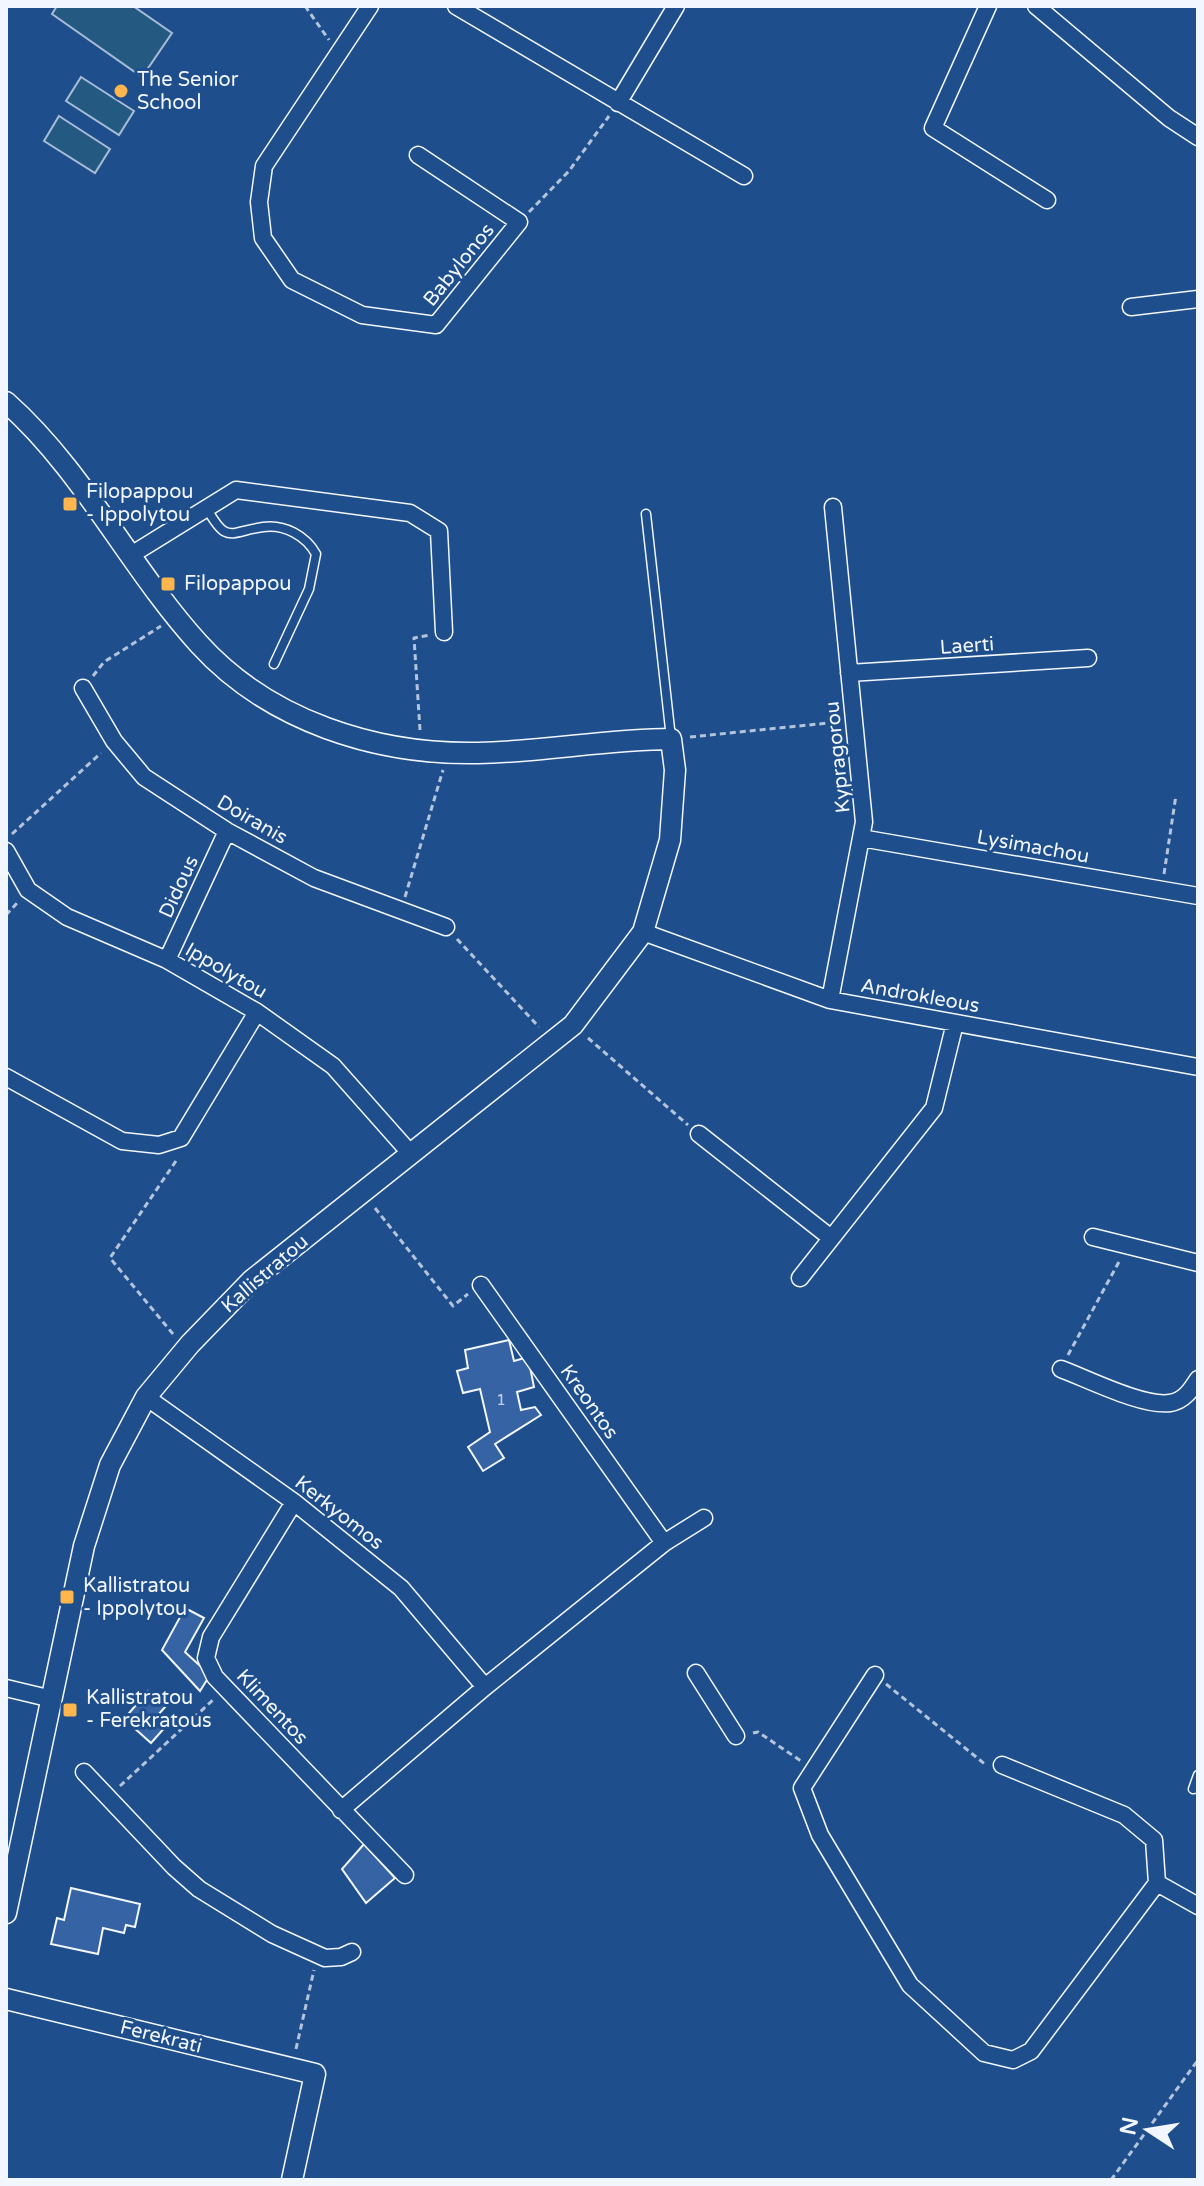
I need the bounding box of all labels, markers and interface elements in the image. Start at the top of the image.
place label: The Senior School [137,68,239,115]
marker: The Senior School [112,82,130,100]
street label: Babylonos [418,219,500,311]
place label: Filopappou - Ippolytou [86,480,194,527]
marker: Filopappou - Ippolytou [61,495,79,513]
place label: Filopappou [184,572,292,596]
marker: Filopappou [159,575,177,593]
street label: Laerti [939,632,995,660]
street label: Kypragorou [820,700,856,814]
street label: Doiranis [212,790,292,850]
street label: Lysimachou [975,825,1091,869]
street label: Didous [154,852,204,922]
street label: Ippolytou [181,938,271,1004]
street label: Androkleous [859,974,981,1018]
street label: Kallistratou [217,1230,313,1318]
street label: Kreontos [555,1360,623,1444]
house number: 1 [496,1390,506,1410]
street label: Kerkyomos [290,1471,388,1555]
place label: Kallistratou - Ippolytou [83,1574,190,1621]
marker: Kallistratou - Ippolytou [58,1588,76,1606]
street label: Klimentos [231,1664,313,1750]
place label: Kallistratou - Ferekratous [86,1686,212,1733]
marker: Kallistratou - Ferekratous [61,1701,79,1719]
street label: Ferekrati [118,2015,204,2059]
north arrow [1108,2090,1188,2170]
text: N [1115,2115,1144,2137]

